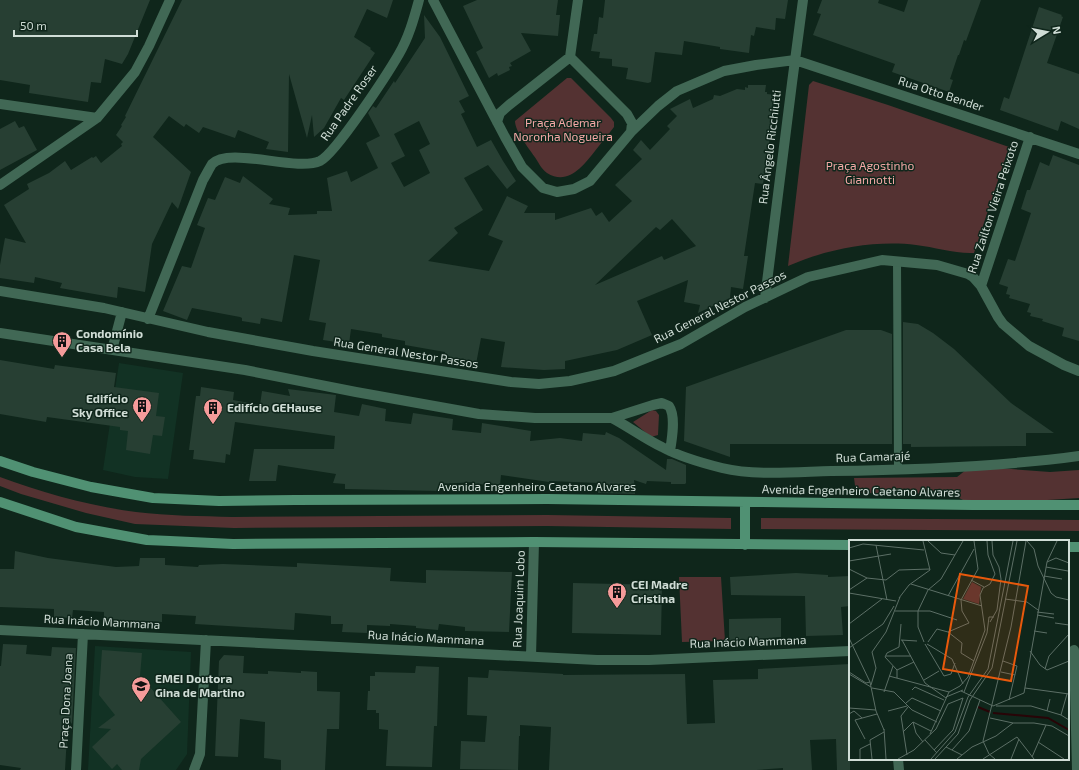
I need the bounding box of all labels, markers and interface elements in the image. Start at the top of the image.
scale bar [14,12,137,38]
north arrow [1027,12,1067,52]
text: 50 m [20,18,47,32]
text: N [1050,25,1064,35]
street label: Rua Padre Roser [317,62,380,143]
street label: Rua Otto Bender [897,73,986,114]
street label: Rua Ângelo Ricchiutti [755,89,783,205]
park label: Praça Ademar Noronha Nogueira [513,115,613,143]
street label: Rua Zailton Vieira Peixoto [964,138,1020,275]
park label: Praça Agostinho Giannotti [826,158,915,186]
street label: Rua General Nestor Passos [651,267,788,346]
place label: Condomínio Casa Bela [76,326,143,354]
building icon: Condomínio Casa Bela [51,330,73,358]
street label: Rua General Nestor Passos [333,334,480,370]
place label: Edifício Sky Office [72,391,128,420]
building icon: Edifício Sky Office [131,395,153,423]
building icon: Edifício GEHause [202,397,224,425]
place label: Edifício GEHause [227,400,322,414]
street label: Rua Camarajé [835,448,911,465]
street label: Avenida Engenheiro Caetano Alvares [438,479,636,493]
street label: Avenida Engenheiro Caetano Alvares [762,481,960,499]
inset map [849,540,1069,760]
street label: Rua Joaquim Lobo [509,550,527,648]
place label: CEI Madre Cristina [631,577,688,605]
building icon: CEI Madre Cristina [606,581,628,609]
street label: Rua Inácio Mammana [43,611,161,631]
street label: Rua Inácio Mammana [367,627,485,647]
street label: Rua Inácio Mammana [689,632,807,650]
street label: Praça Dona Joana [56,653,75,749]
place label: EMEI Doutora Gina de Martino [155,671,245,699]
school or university icon: EMEI Doutora Gina de Martino [130,675,152,703]

